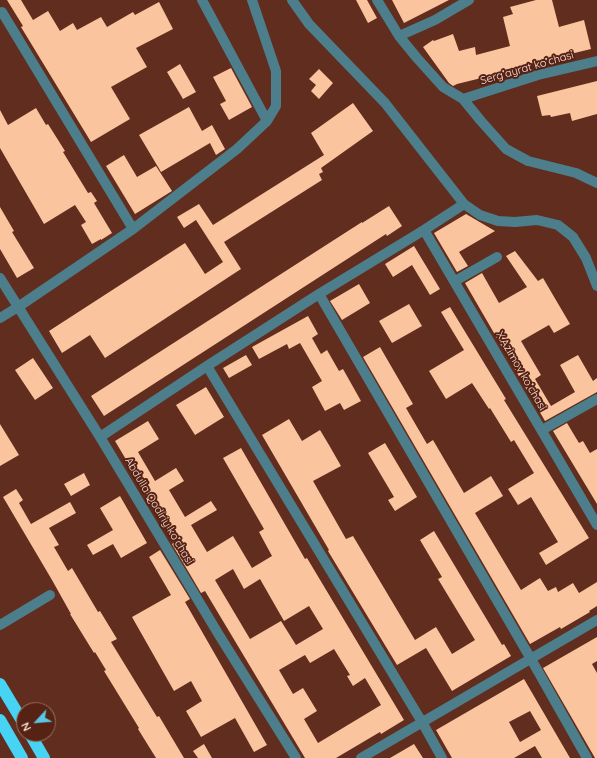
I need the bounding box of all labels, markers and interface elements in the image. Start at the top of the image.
street label: Sergʻayrat koʻchasi [479,48,575,88]
street label: X.Azimov koʻchasi [493,329,549,413]
street label: Abdulla Qodiriy koʻchasi [122,455,196,567]
north arrow [16,702,56,742]
text: N [18,720,34,734]

